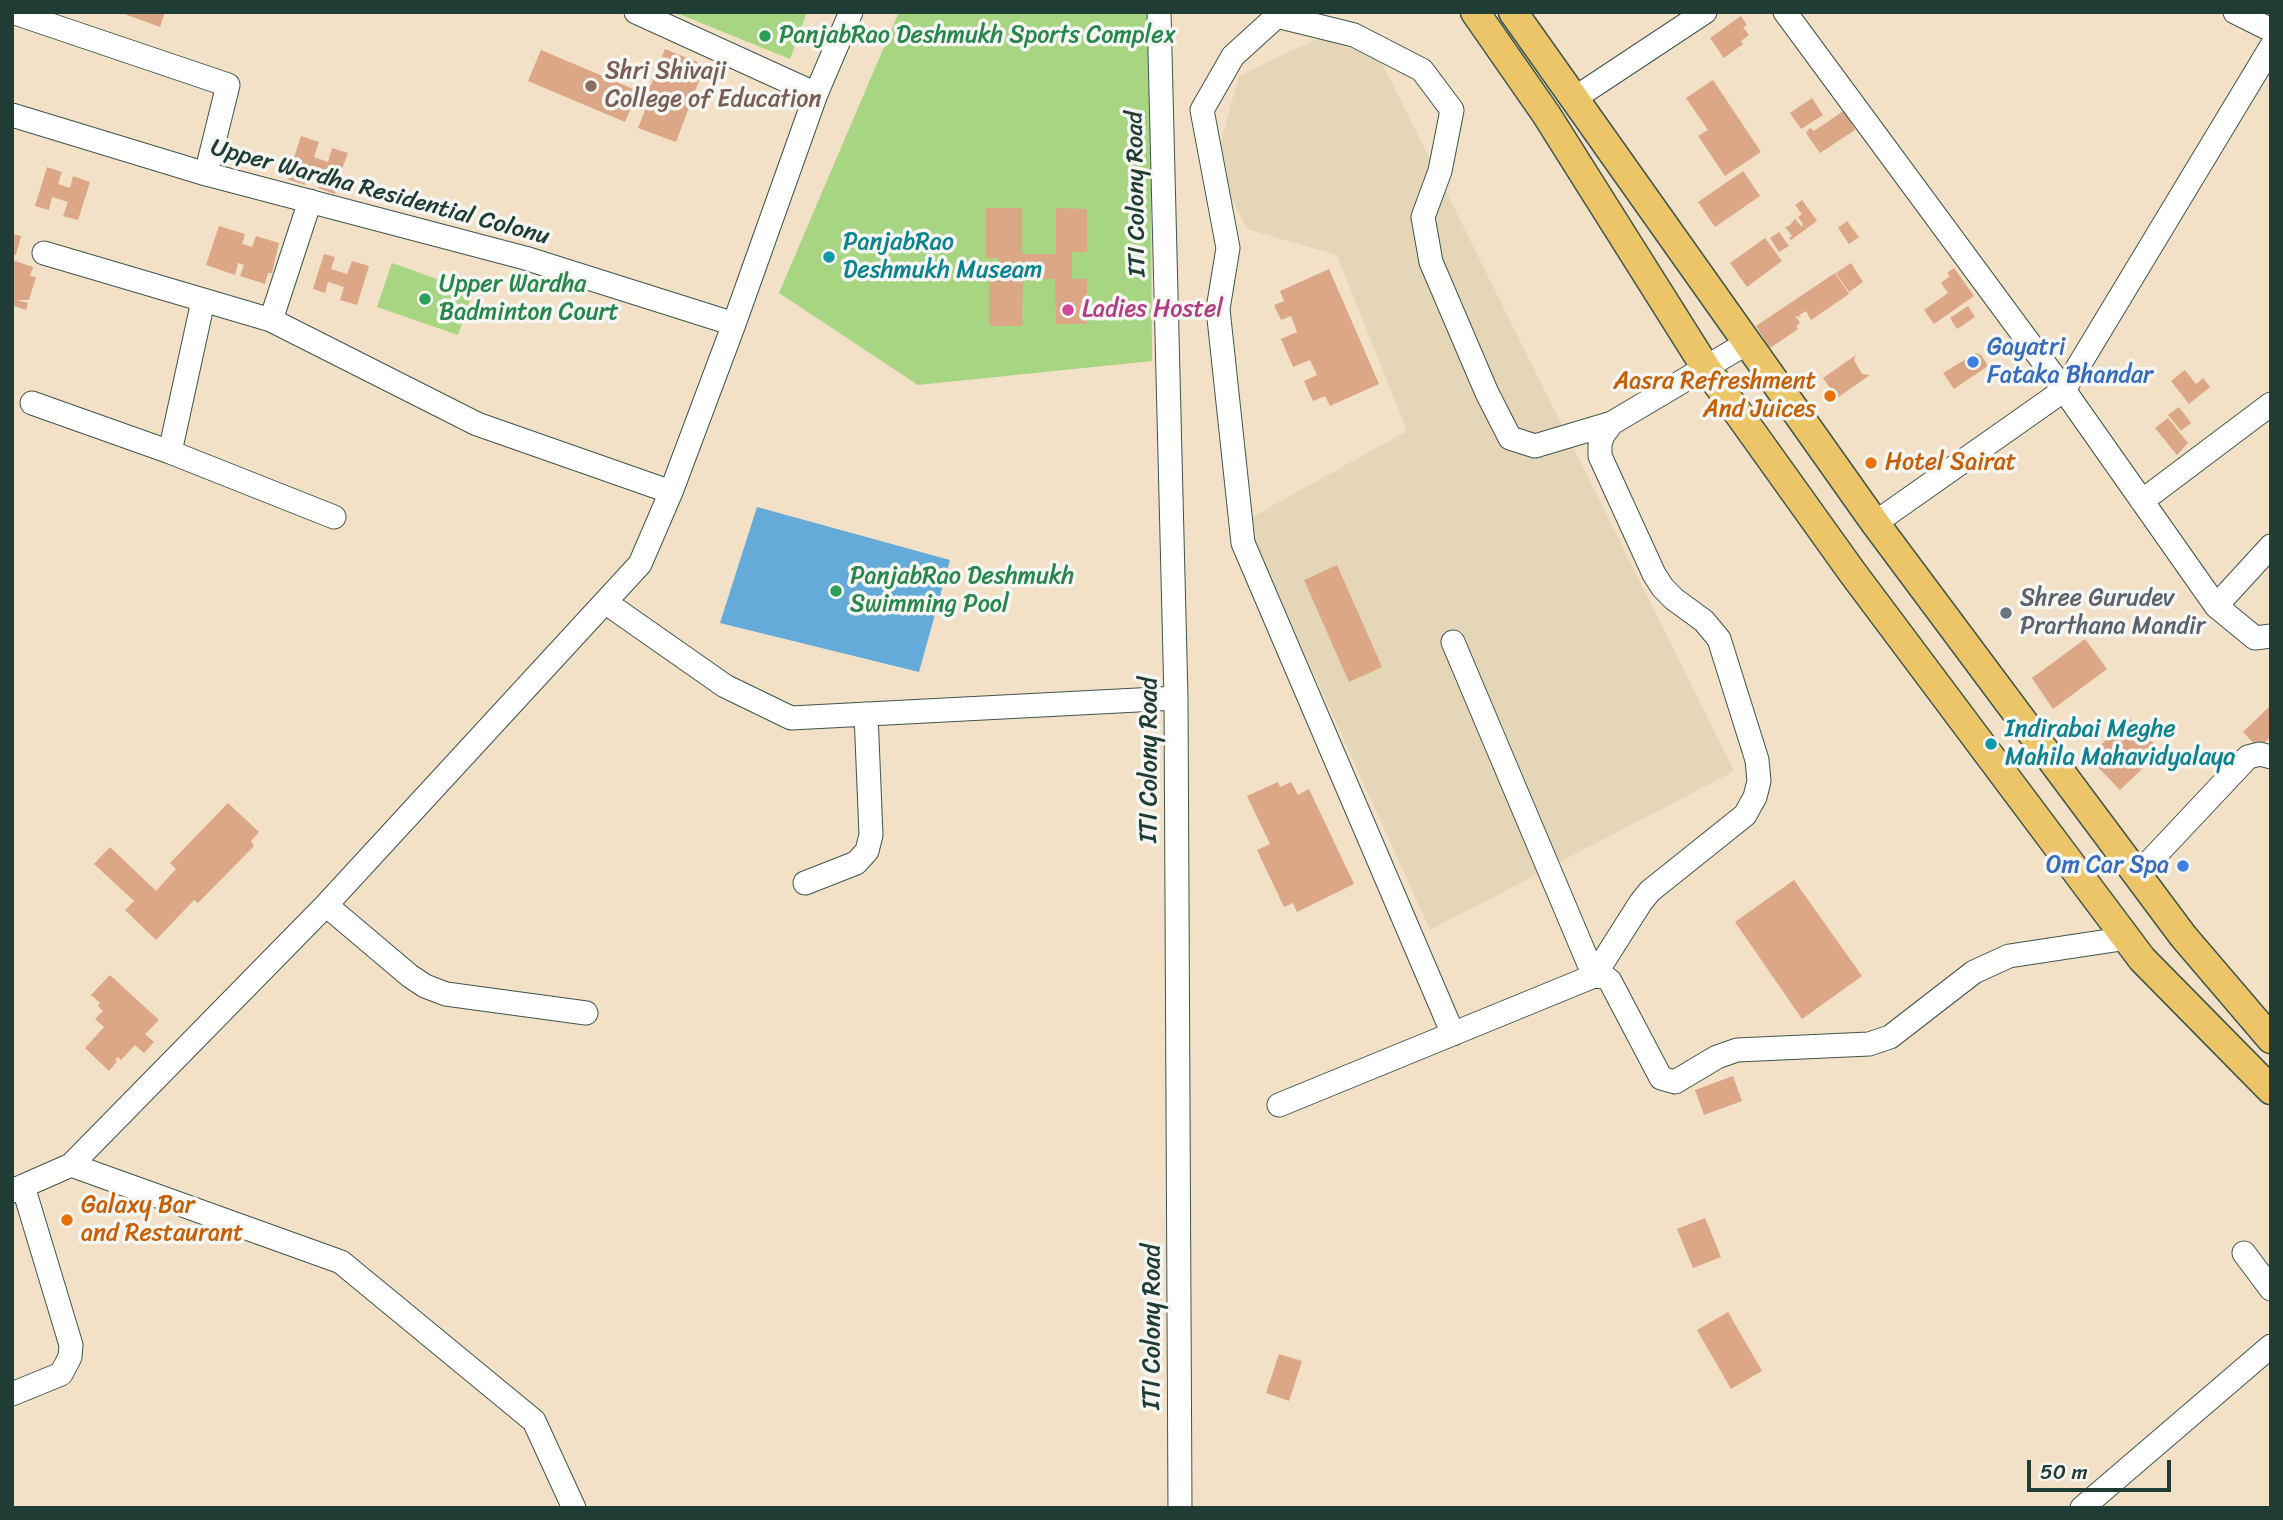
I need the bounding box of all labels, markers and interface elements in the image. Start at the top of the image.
place label: PanjabRao Deshmukh Sports Complex [779,22,1176,50]
marker: PanjabRao Deshmukh Sports Complex [757,28,773,44]
place label: Shri Shivaji College of Education [605,58,821,114]
marker: Shri Shivaji College of Education [583,78,599,94]
street label: ITI Colony Road [1121,111,1153,277]
street label: Upper Wardha Residential Colonu [207,134,553,252]
place label: PanjabRao Deshmukh Museam [843,229,1042,285]
marker: PanjabRao Deshmukh Museam [821,249,837,265]
place label: Upper Wardha Badminton Court [439,271,619,327]
marker: Upper Wardha Badminton Court [417,291,433,307]
place label: Ladies Hostel [1082,296,1223,324]
marker: Ladies Hostel [1060,302,1076,318]
place label: Gayatri Fataka Bhandar [1987,334,2153,390]
marker: Gayatri Fataka Bhandar [1965,354,1981,370]
place label: Aasra Refreshment And Juices [1613,368,1816,424]
marker: Aasra Refreshment And Juices [1822,388,1838,404]
place label: Hotel Sairat [1885,449,2016,477]
marker: Hotel Sairat [1863,455,1879,471]
place label: PanjabRao Deshmukh Swimming Pool [850,563,1074,619]
marker: PanjabRao Deshmukh Swimming Pool [828,583,844,599]
place label: Shree Gurudev Prarthana Mandir [2020,585,2205,641]
marker: Shree Gurudev Prarthana Mandir [1998,605,2014,621]
street label: ITI Colony Road [1136,677,1164,843]
place label: Indirabai Meghe Mahila Mahavidyalaya [2005,716,2235,772]
marker: Indirabai Meghe Mahila Mahavidyalaya [1983,736,1999,752]
place label: Om Car Spa [2046,852,2169,880]
marker: Om Car Spa [2175,858,2191,874]
place label: Galaxy Bar and Restaurant [81,1192,244,1248]
marker: Galaxy Bar and Restaurant [59,1212,75,1228]
street label: ITI Colony Road [1139,1244,1167,1410]
scale bar [2031,1446,2174,1490]
text: 50 m [2040,1453,2088,1491]

